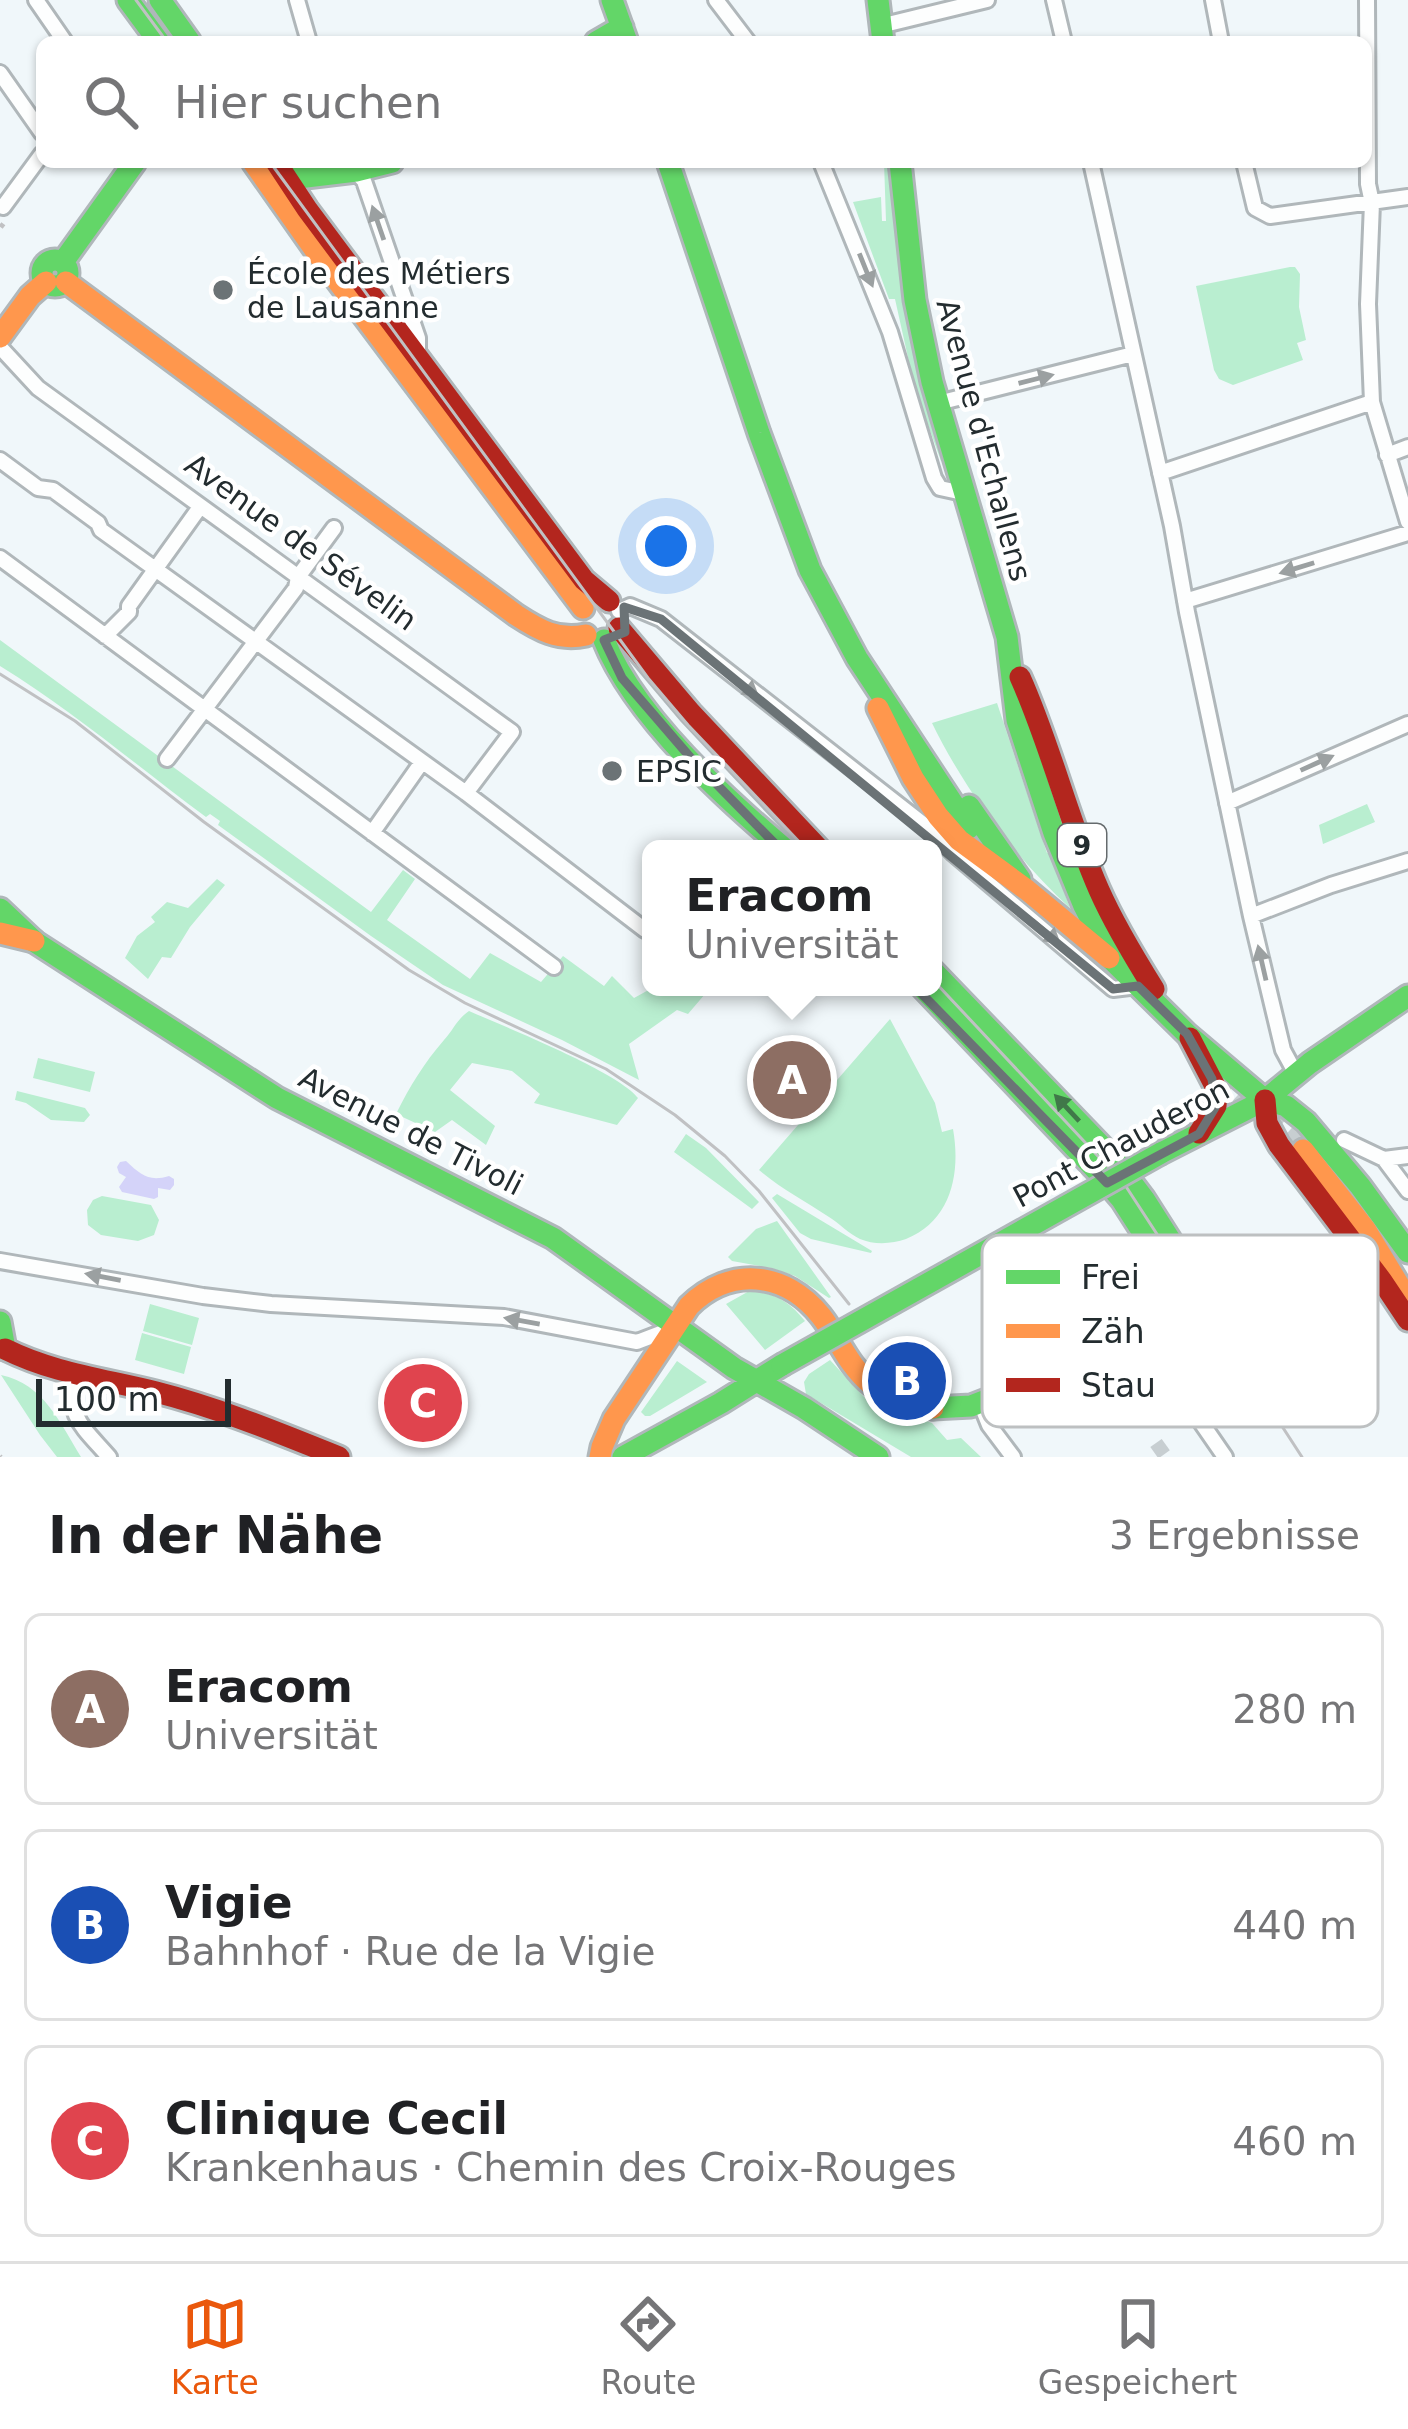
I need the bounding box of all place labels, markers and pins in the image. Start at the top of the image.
place label: École des Métiers de Lausanne [247,256,511,325]
marker: École des Métiers de Lausanne [210,277,236,303]
place label: EPSIC [636,754,722,789]
marker: EPSIC [599,758,625,784]
pin: A [753,1035,831,1125]
pin: B [868,1336,946,1426]
pin: C [384,1358,462,1448]

